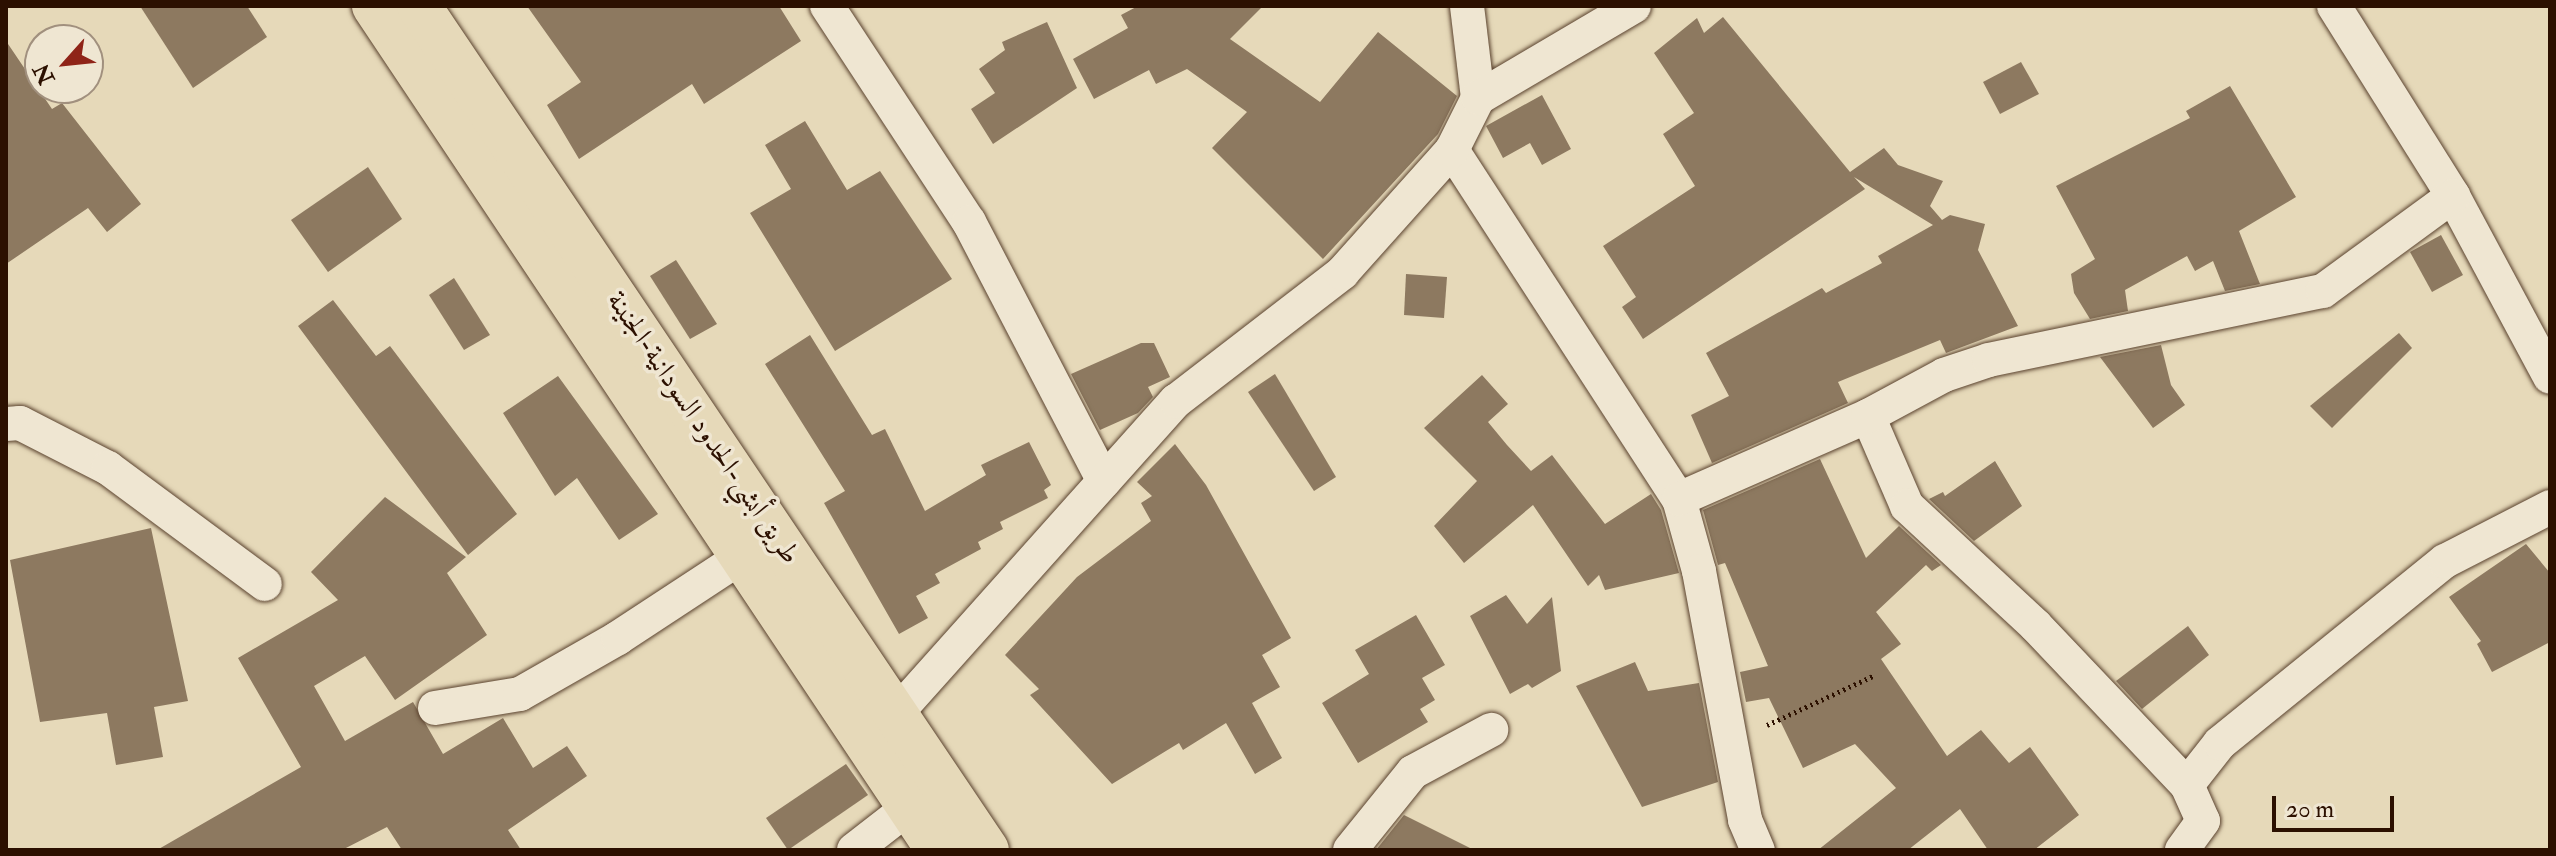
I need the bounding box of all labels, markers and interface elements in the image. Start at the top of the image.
north arrow [24,24,104,104]
text: N [27,59,61,89]
street label: طريق أبشي-الحدود السودانية-الجنينة [599,285,807,571]
scale bar [2276,780,2398,830]
text: 20 m [2286,794,2334,825]

